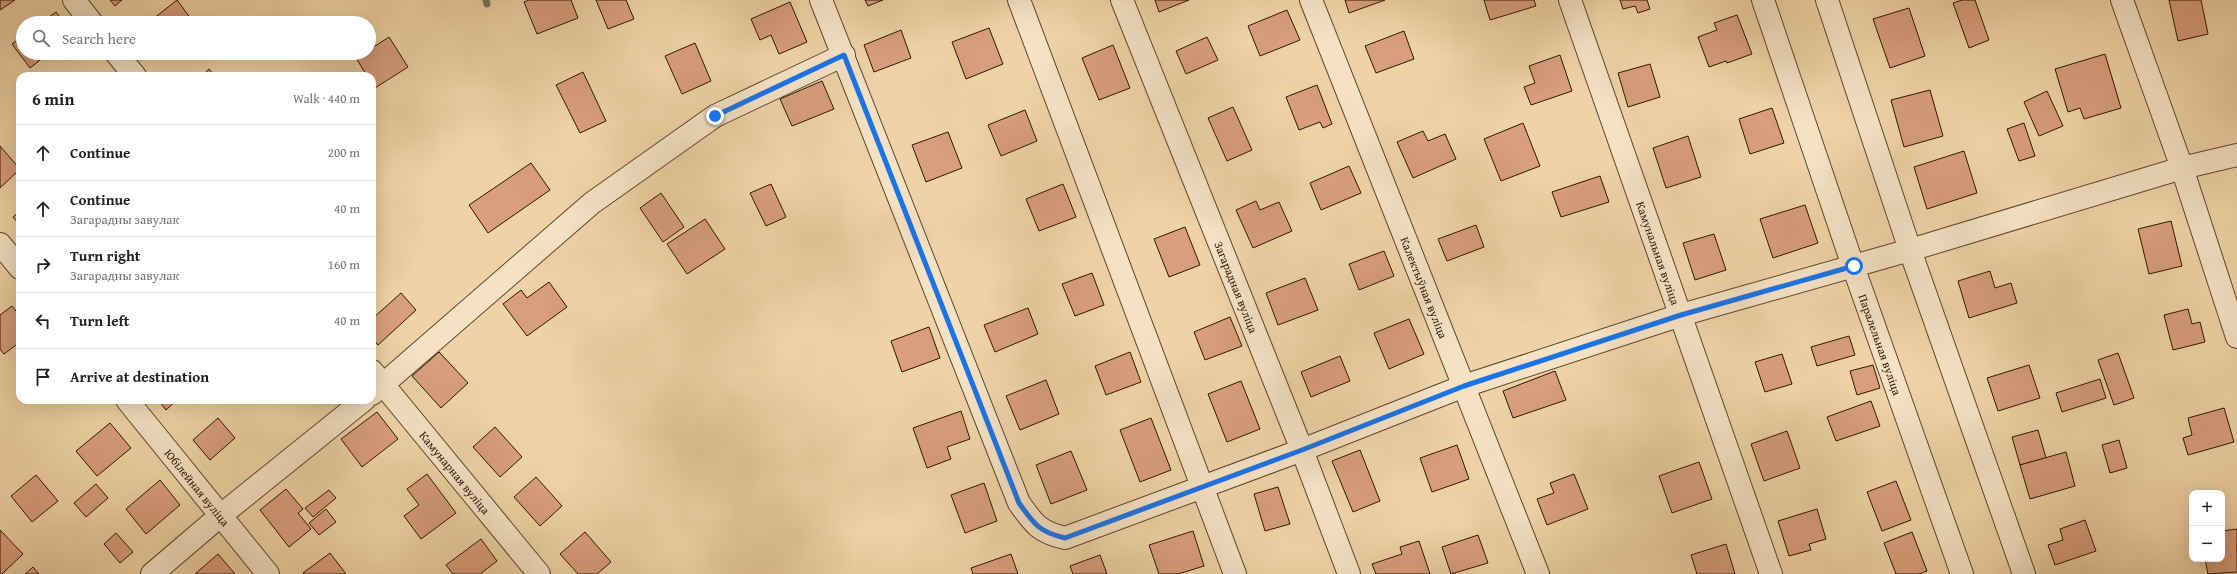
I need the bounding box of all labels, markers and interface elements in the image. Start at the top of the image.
search box [16,16,376,60]
icon: search [30,27,52,49]
text: Search here [62,28,136,49]
text: 6 min [32,86,74,111]
text: Walk · 440 m [293,89,360,108]
route end [706,107,724,125]
icon: ahead [32,142,54,164]
text: Continue [70,142,131,163]
text: 200 m [328,143,360,162]
text: Continue [70,189,131,210]
icon: ahead [32,198,54,220]
text: 40 m [334,199,360,218]
street label: Камунальная вуліца [1633,199,1685,307]
text: Загарадны завулак [70,210,179,229]
street label: Калектыўная вуліца [1397,234,1452,341]
street label: Загарадная вуліца [1211,239,1263,336]
text: Turn right [70,245,141,266]
icon: right [32,254,54,276]
text: 160 m [328,255,360,274]
route start [1845,257,1863,275]
text: Загарадны завулак [70,266,179,285]
street label: Паралельная вуліца [1855,292,1907,398]
icon: left [32,310,54,332]
text: Turn left [70,310,129,331]
text: 40 m [334,311,360,330]
icon: arrive [32,366,54,388]
text: Arrive at destination [70,366,209,387]
street label: Камунарная вуліца [416,427,495,518]
street label: Юбілейная вуліца [161,445,234,530]
map controls [2189,490,2225,562]
button: + [2189,490,2225,526]
button: − [2189,526,2225,562]

